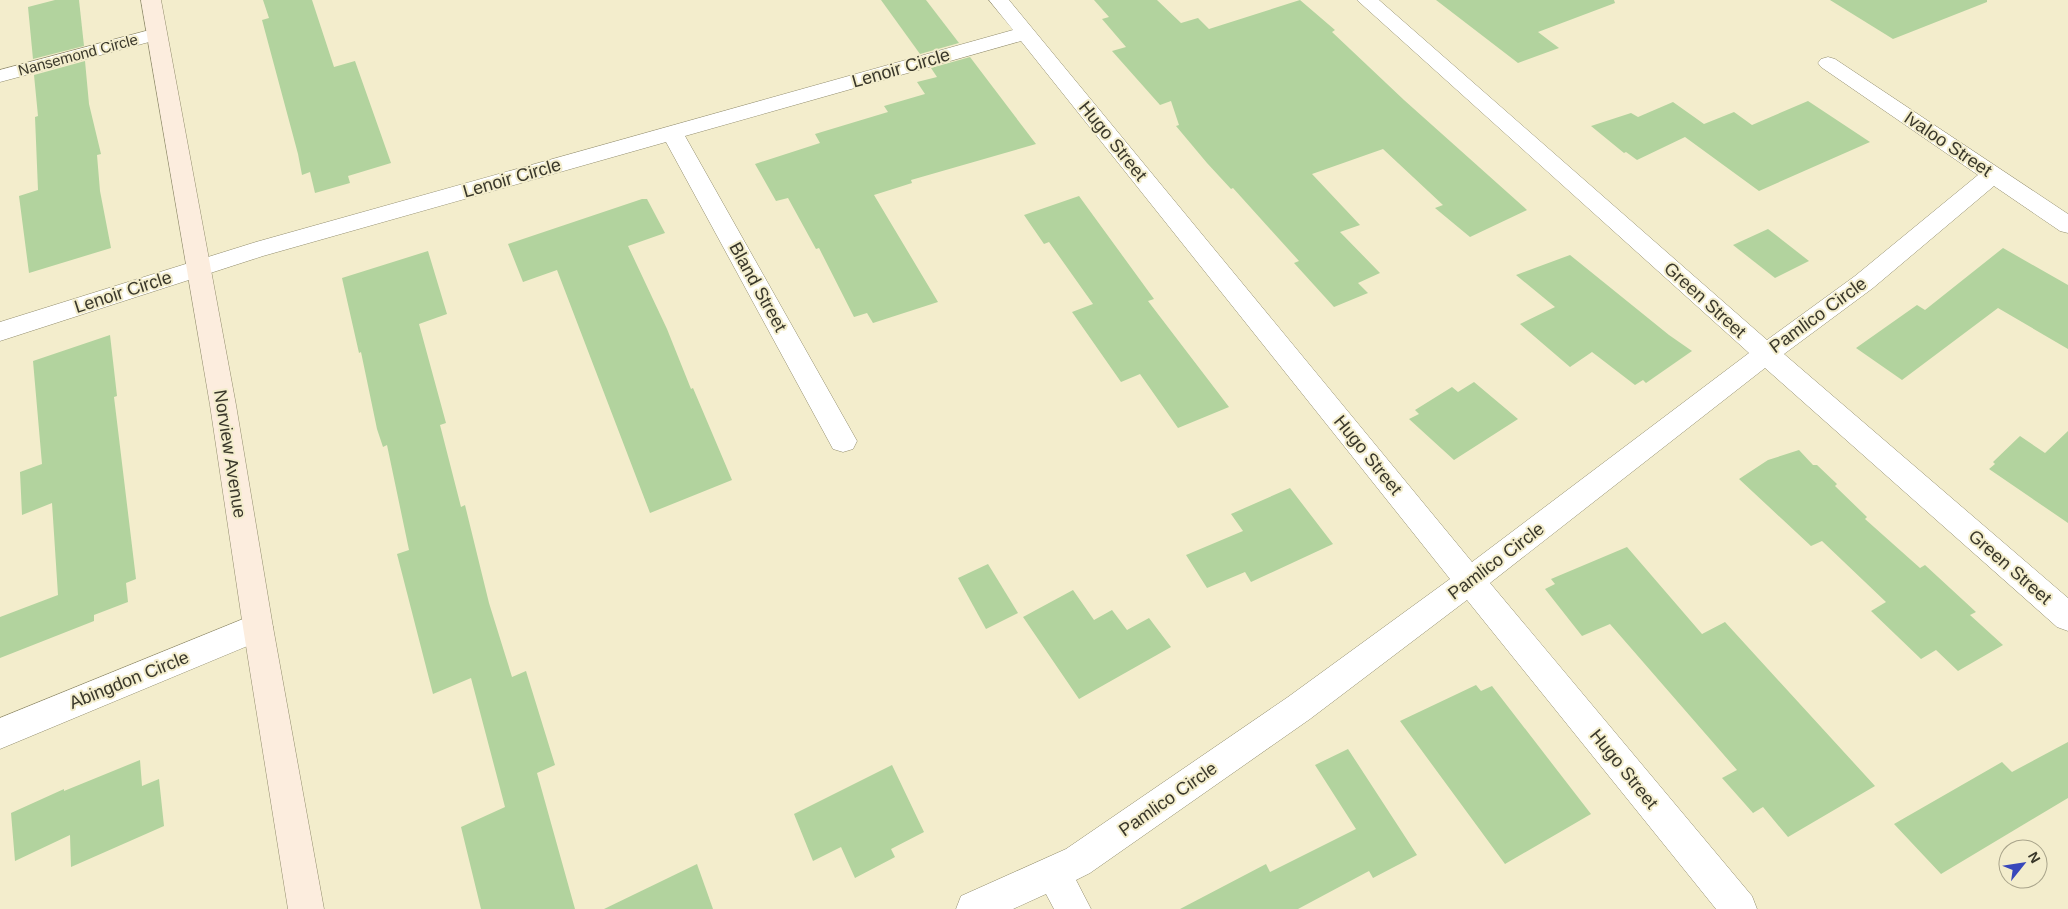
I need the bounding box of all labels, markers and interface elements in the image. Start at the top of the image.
street label: Nansemond Circle [16,30,140,79]
street label: Lenoir Circle [850,44,952,92]
street label: Hugo Street [1075,97,1151,185]
street label: Ivaloo Street [1901,107,1995,181]
street label: Lenoir Circle [461,154,563,202]
street label: Bland Street [725,239,791,335]
street label: Green Street [1660,258,1750,342]
street label: Lenoir Circle [72,267,174,317]
street label: Pamlico Circle [1766,273,1870,357]
street label: Norview Avenue [210,388,250,520]
street label: Hugo Street [1330,411,1406,499]
street label: Pamlico Circle [1444,518,1548,604]
street label: Green Street [1965,526,2055,608]
street label: Abingdon Circle [66,647,192,713]
street label: Hugo Street [1586,725,1662,813]
street label: Pamlico Circle [1115,758,1221,840]
north arrow [1998,839,2048,889]
text: N [2025,849,2044,866]

